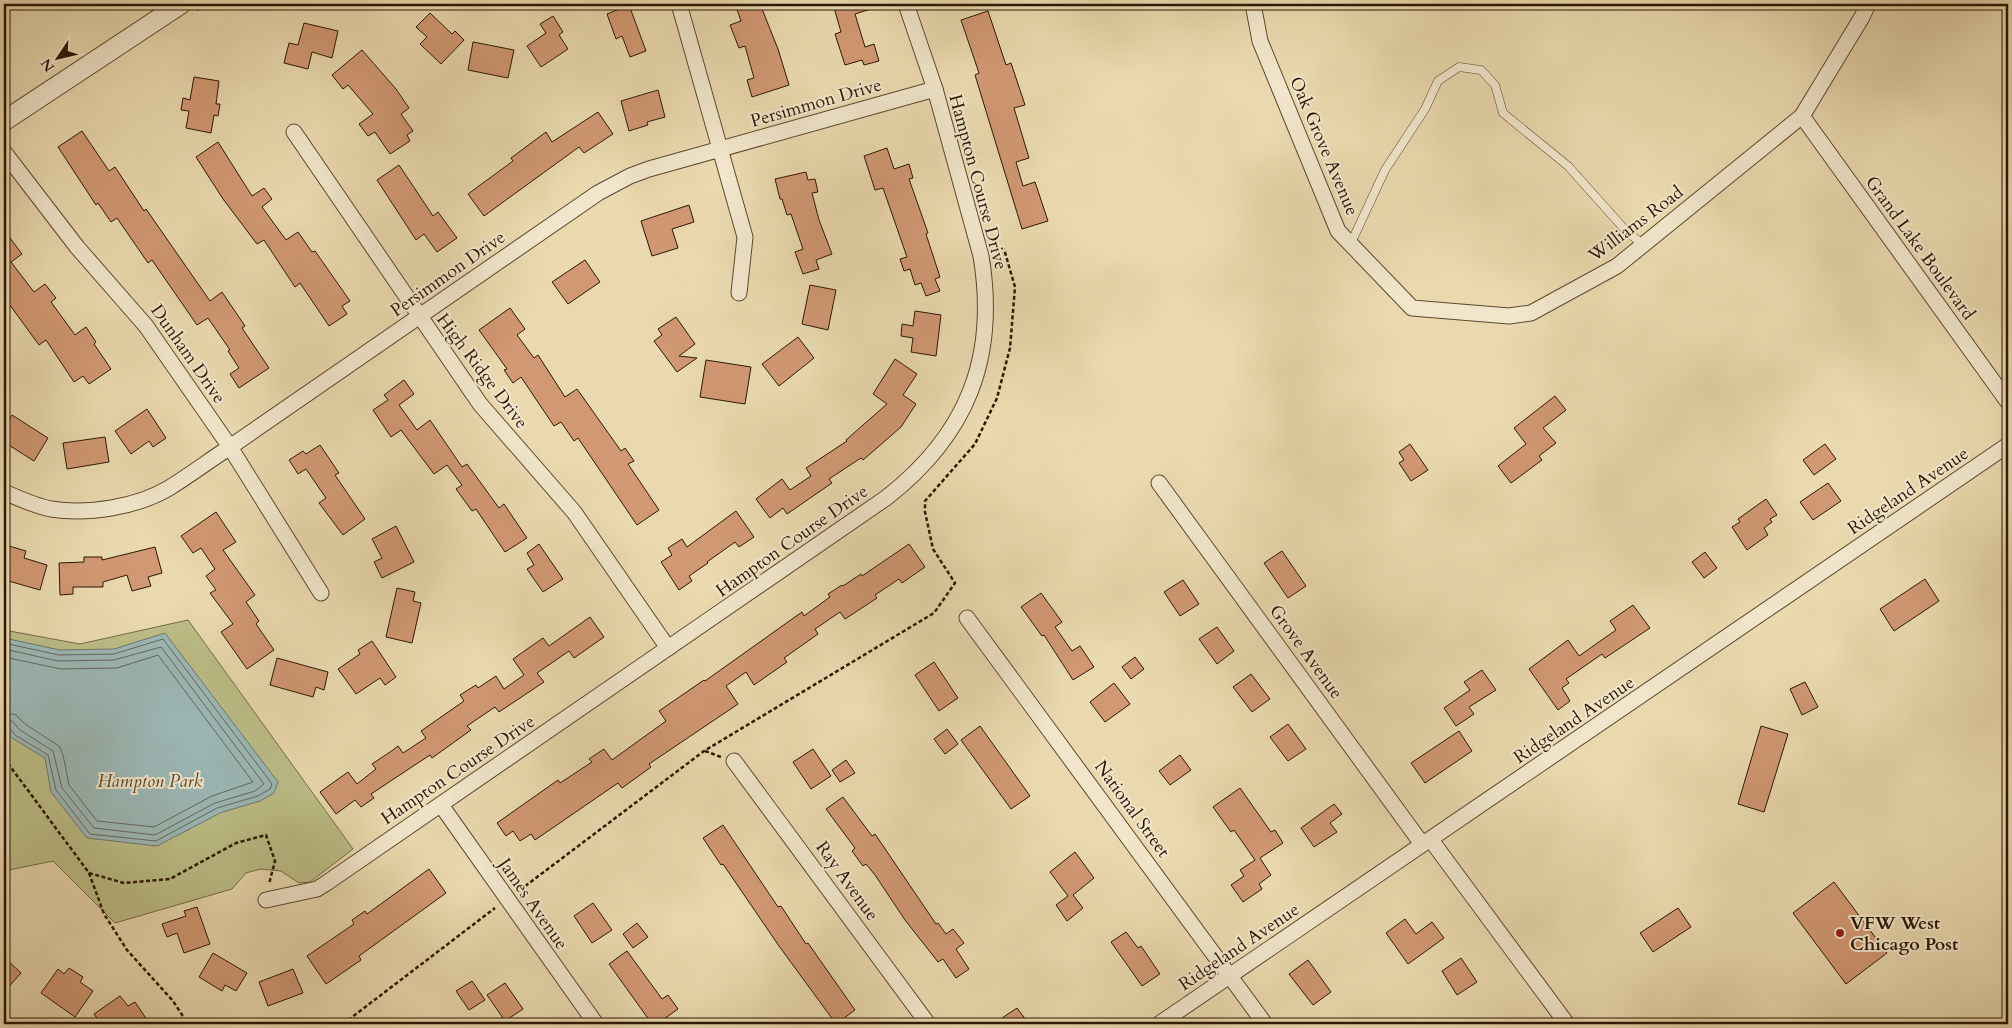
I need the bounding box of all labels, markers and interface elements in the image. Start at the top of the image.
north arrow [32,32,82,82]
text: N [36,55,59,76]
street label: Persimmon Drive [748,72,884,134]
street label: Oak Grove Avenue [1283,73,1365,219]
street label: Hampton Course Drive [943,92,1013,272]
street label: Grand Lake Boulevard [1859,171,1981,325]
street label: Williams Road [1583,180,1689,268]
street label: Persimmon Drive [385,225,511,323]
street label: Dunham Drive [144,299,232,409]
street label: High Ridge Drive [430,308,534,434]
street label: Ridgeland Avenue [1843,441,1973,541]
street label: Hampton Course Drive [711,479,873,603]
street label: Grove Avenue [1263,600,1349,704]
street label: Ridgeland Avenue [1509,670,1639,770]
street label: Hampton Course Drive [376,709,540,831]
street label: National Street [1088,755,1176,863]
park label: Hampton Park [98,769,203,794]
street label: Ray Avenue [810,836,884,926]
street label: James Avenue [490,851,574,955]
street label: Ridgeland Avenue [1174,897,1304,997]
place label: VFW West Chicago Post [1850,911,1959,957]
marker: VFW West Chicago Post [1834,927,1846,939]

